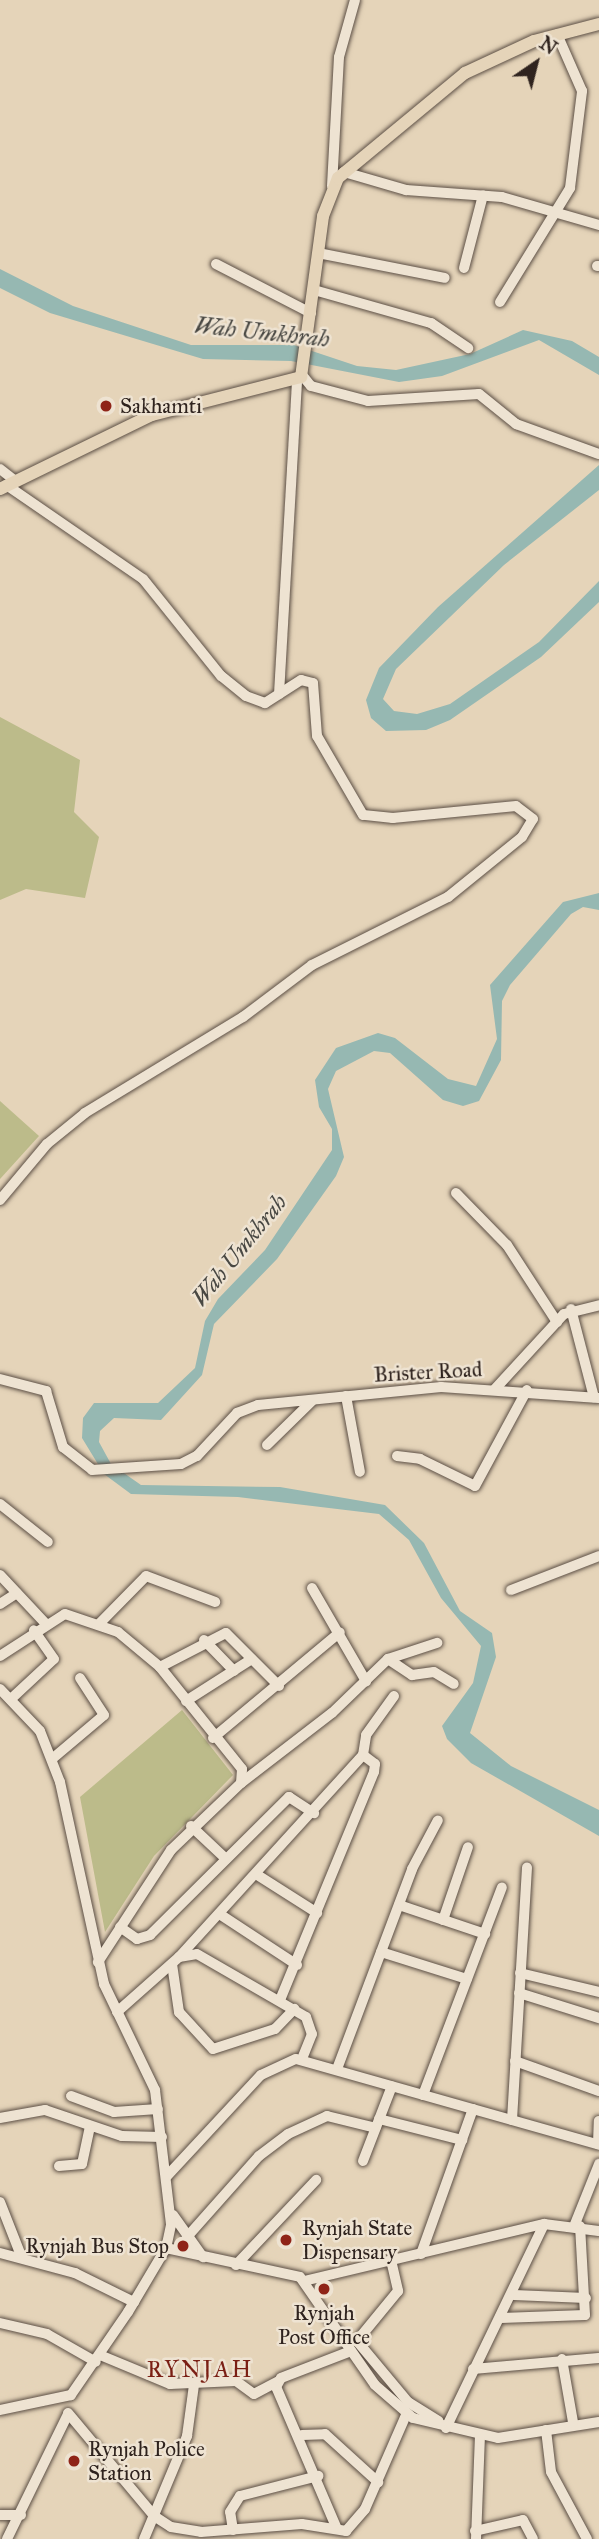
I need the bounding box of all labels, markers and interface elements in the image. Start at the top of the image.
north arrow [501,28,571,98]
text: N [535,31,562,59]
water label: Wah Umkhrah [193,311,331,353]
place label: Sakhamti [120,393,202,419]
marker: Sakhamti [98,398,114,414]
water label: Wah Umkhrah [186,1189,292,1311]
street label: Brister Road [373,1357,483,1387]
place label: Rynjah State Dispensary [302,2215,412,2265]
marker: Rynjah State Dispensary [276,2230,296,2250]
place label: Rynjah Bus Stop [25,2233,169,2259]
marker: Rynjah Bus Stop [175,2238,191,2254]
marker: Rynjah Post Office [316,2281,332,2297]
place label: Rynjah Post Office [278,2300,370,2350]
district label: RYNJAH [147,2355,253,2383]
place label: Rynjah Police Station [88,2436,205,2486]
marker: Rynjah Police Station [66,2453,82,2469]

